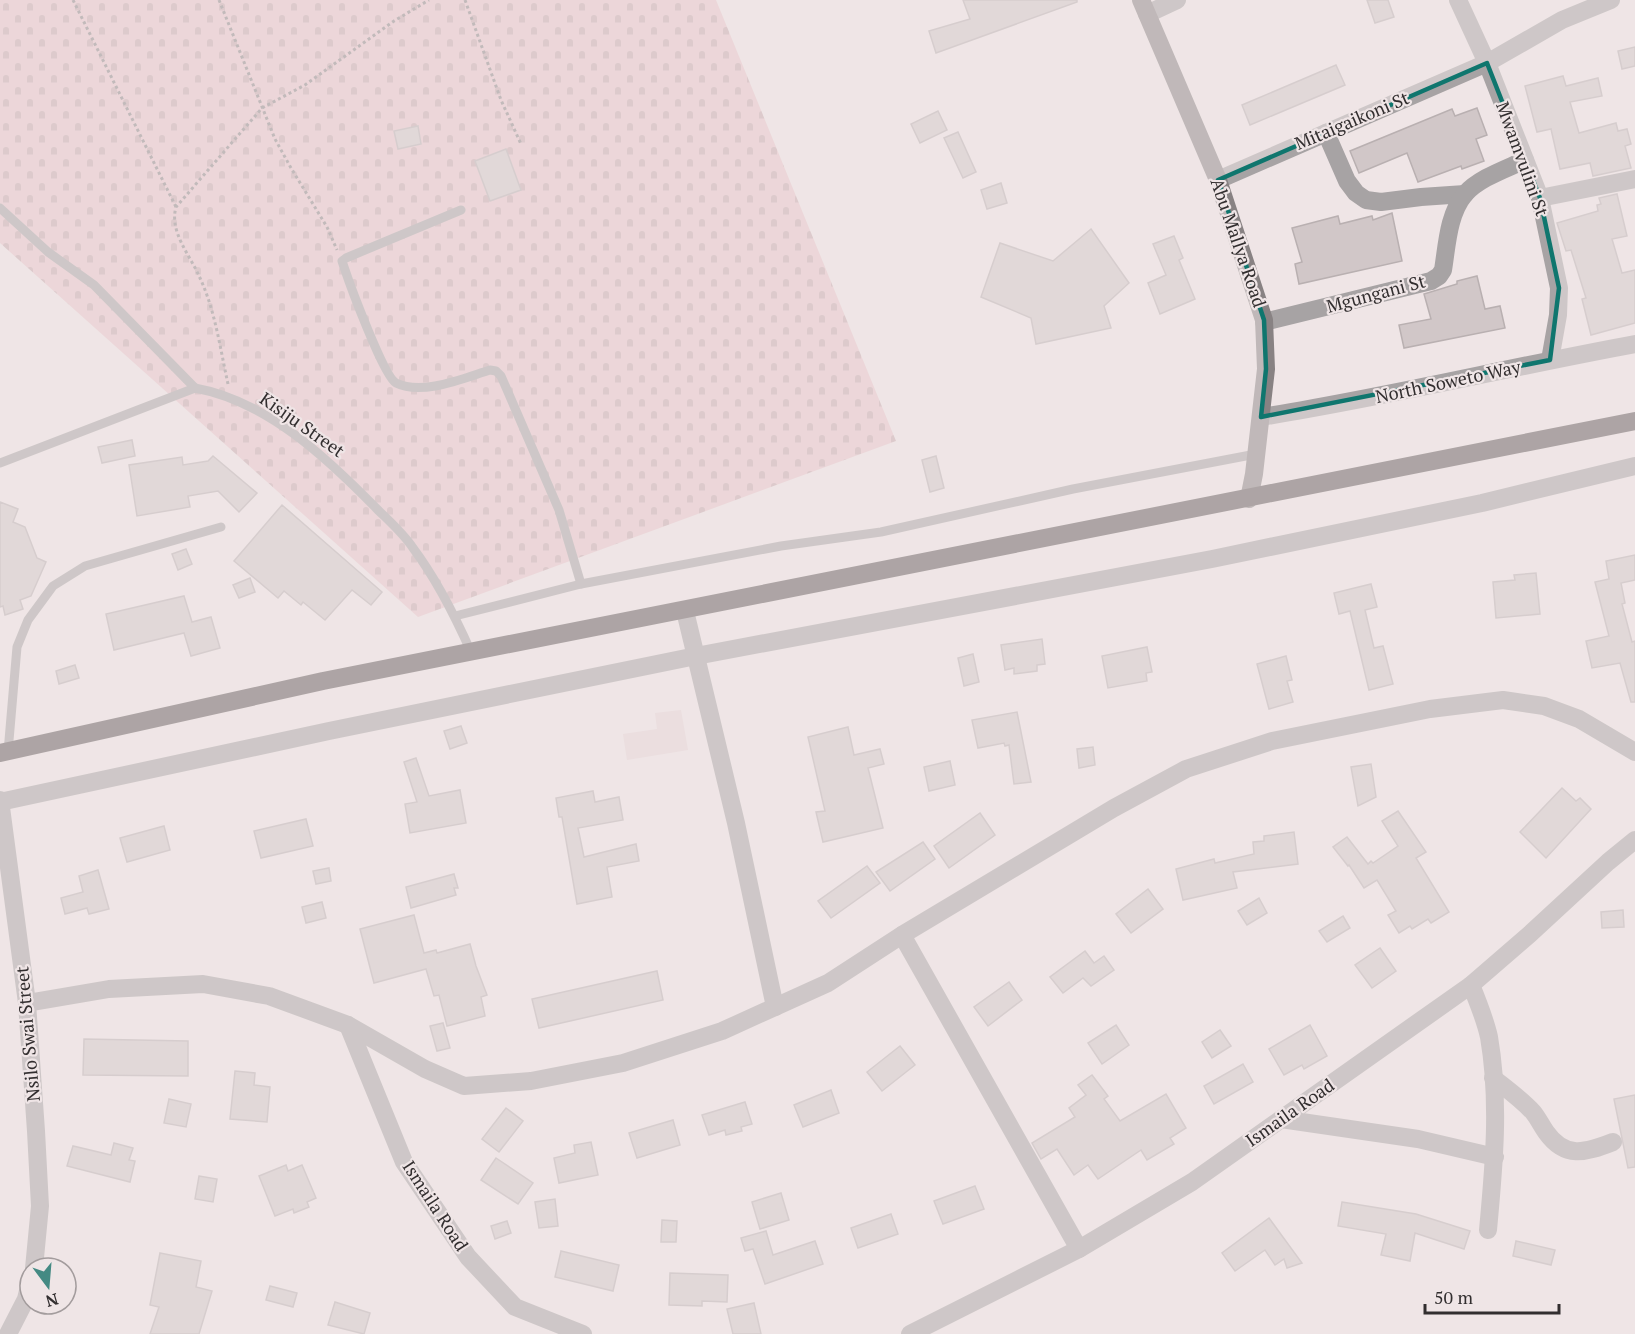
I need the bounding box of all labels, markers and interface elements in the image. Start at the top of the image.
street label: Mitaigaikoni St [1291,85,1413,155]
street label: Mwamvulini St [1491,98,1555,220]
street label: Abu Mallya Road [1206,175,1272,310]
street label: Mgungani St [1324,268,1428,318]
street label: North Soweto Way [1373,354,1523,408]
street label: Kisiju Street [255,386,350,462]
street label: Nsilo Swai Street [9,965,45,1103]
street label: Ismaila Road [1240,1073,1339,1152]
street label: Ismaila Road [398,1156,474,1255]
north arrow [18,1256,78,1316]
scale bar [1425,1277,1558,1315]
text: 50 m [1434,1285,1474,1309]
text: N [43,1288,61,1313]

